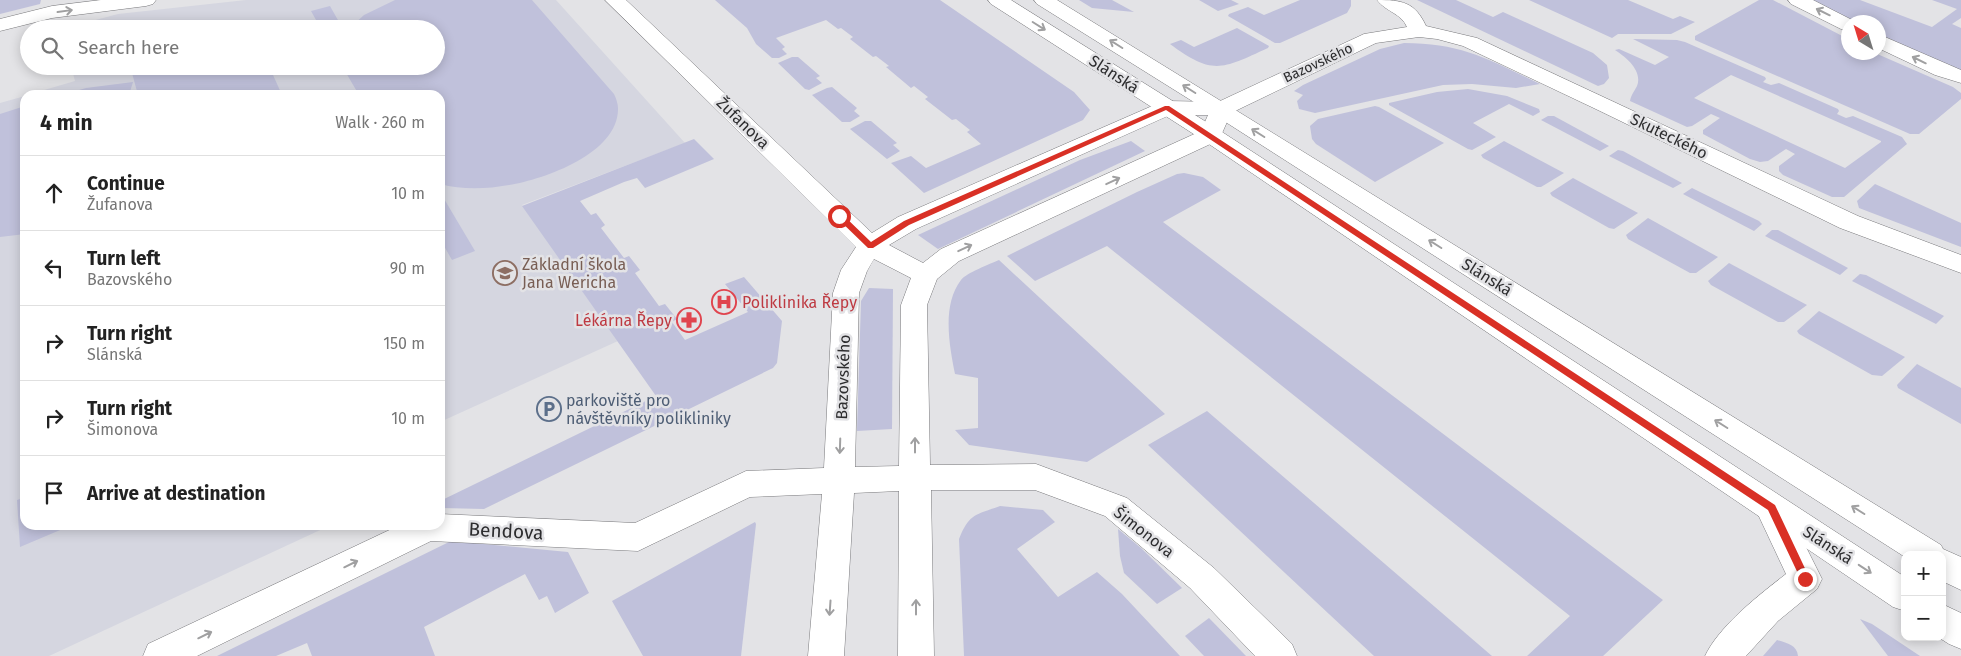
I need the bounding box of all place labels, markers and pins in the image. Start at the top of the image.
place label: Základní škola Jana Wericha [522,255,626,292]
school or university icon: Základní škola Jana Wericha [492,260,518,286]
hospital icon: Poliklinika Řepy [711,289,737,315]
place label: Poliklinika Řepy [742,292,857,312]
pharmacy icon: Lékárna Řepy [676,307,702,333]
place label: Lékárna Řepy [575,310,672,330]
place label: parkoviště pro návštěvníky polikliniky [566,391,731,428]
parking icon: parkoviště pro návštěvníky polikliniky [536,396,562,422]

